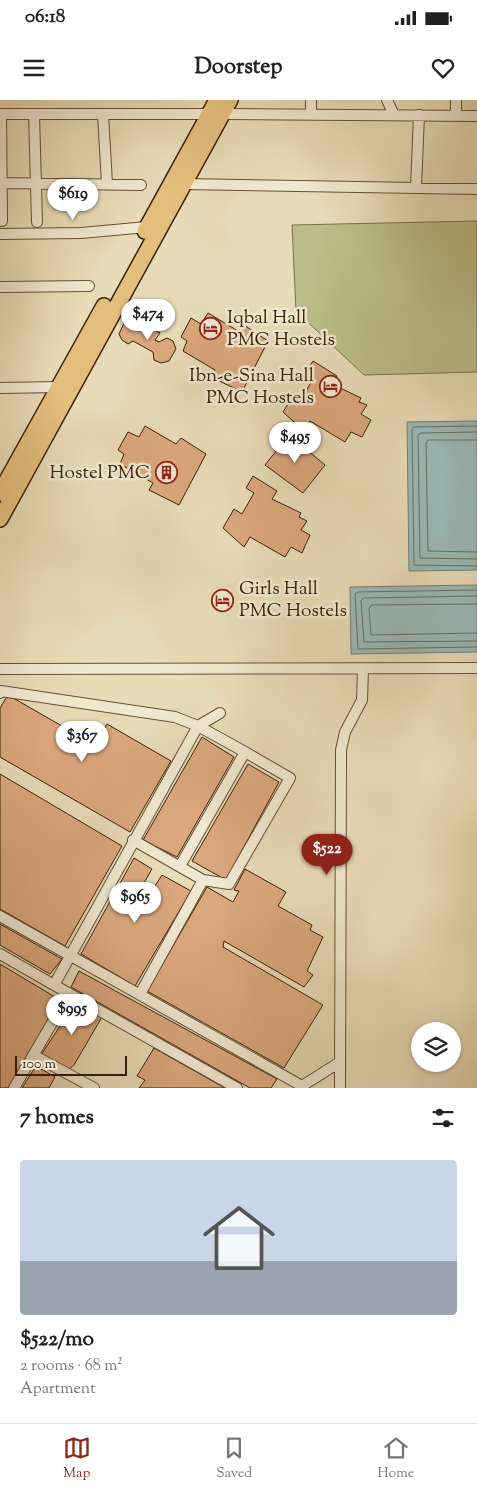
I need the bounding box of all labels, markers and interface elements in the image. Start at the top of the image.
text: 06:18 [25,4,65,31]
text: Doorstep [194,52,283,84]
icon: menu [20,54,48,82]
icon: heart [429,54,457,82]
pin: $619 [43,178,103,221]
text: $619 [58,183,88,206]
pin: $474 [118,298,178,341]
text: $474 [132,303,164,326]
place label: Iqbal Hall PMC Hostels [227,305,335,354]
hotel icon: Iqbal Hall PMC Hostels [199,317,223,341]
place label: Ibn-e-Sina Hall PMC Hostels [189,363,314,412]
hotel icon: Ibn-e-Sina Hall PMC Hostels [318,375,342,399]
pin: $495 [265,422,325,464]
text: $495 [280,426,310,449]
place label: Hostel PMC [50,460,150,487]
building icon: Hostel PMC [154,461,178,485]
place label: Girls Hall PMC Hostels [239,576,347,625]
hotel icon: Girls Hall PMC Hostels [211,588,235,612]
pin: $367 [52,720,112,763]
text: $367 [67,725,97,748]
pin: $522 [297,834,357,876]
text: $522 [313,838,341,861]
pin: $965 [105,882,165,924]
text: $965 [120,886,150,909]
pin: $995 [42,994,102,1036]
text: $995 [57,998,87,1021]
map controls [411,1022,461,1072]
button: layers [411,1022,461,1072]
scale bar [15,1053,128,1076]
text: 100 m [22,1055,56,1075]
text: 7 homes [20,1103,94,1133]
icon: filters [429,1104,457,1132]
icon: home [194,1193,284,1283]
text: $522/mo [20,1325,94,1355]
text: 2 rooms · 68 m² [20,1355,123,1378]
text: Apartment [20,1378,96,1401]
tab: Map [63,1434,91,1484]
tab: Saved [216,1434,252,1484]
tab: Home [378,1434,414,1484]

